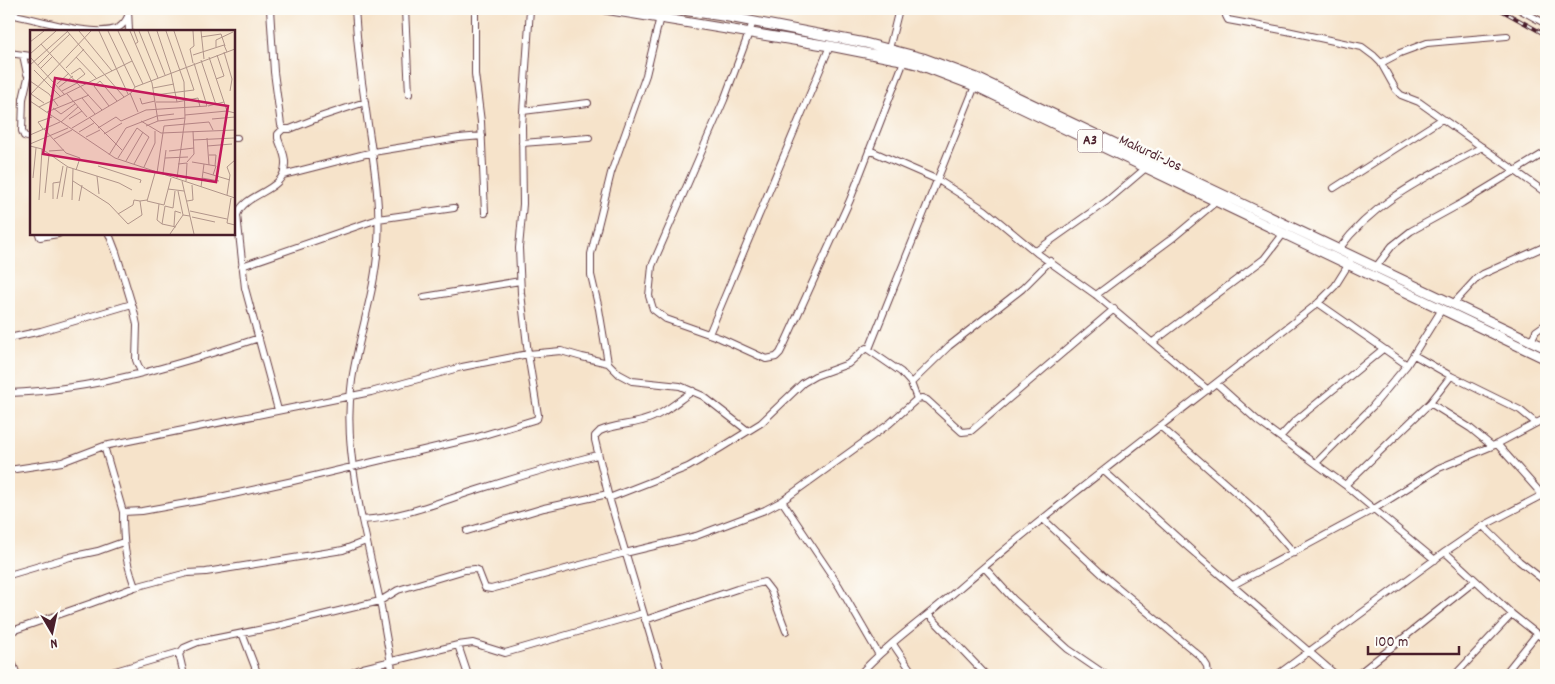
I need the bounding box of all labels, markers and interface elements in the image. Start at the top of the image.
inset map [30,30,235,235]
road number: A3 [1078,130,1102,152]
street label: Makurdi-Jos [1115,130,1185,178]
north arrow [28,606,78,656]
scale bar [1368,624,1459,656]
text: N [49,632,59,653]
text: 100 m [1375,632,1408,654]

